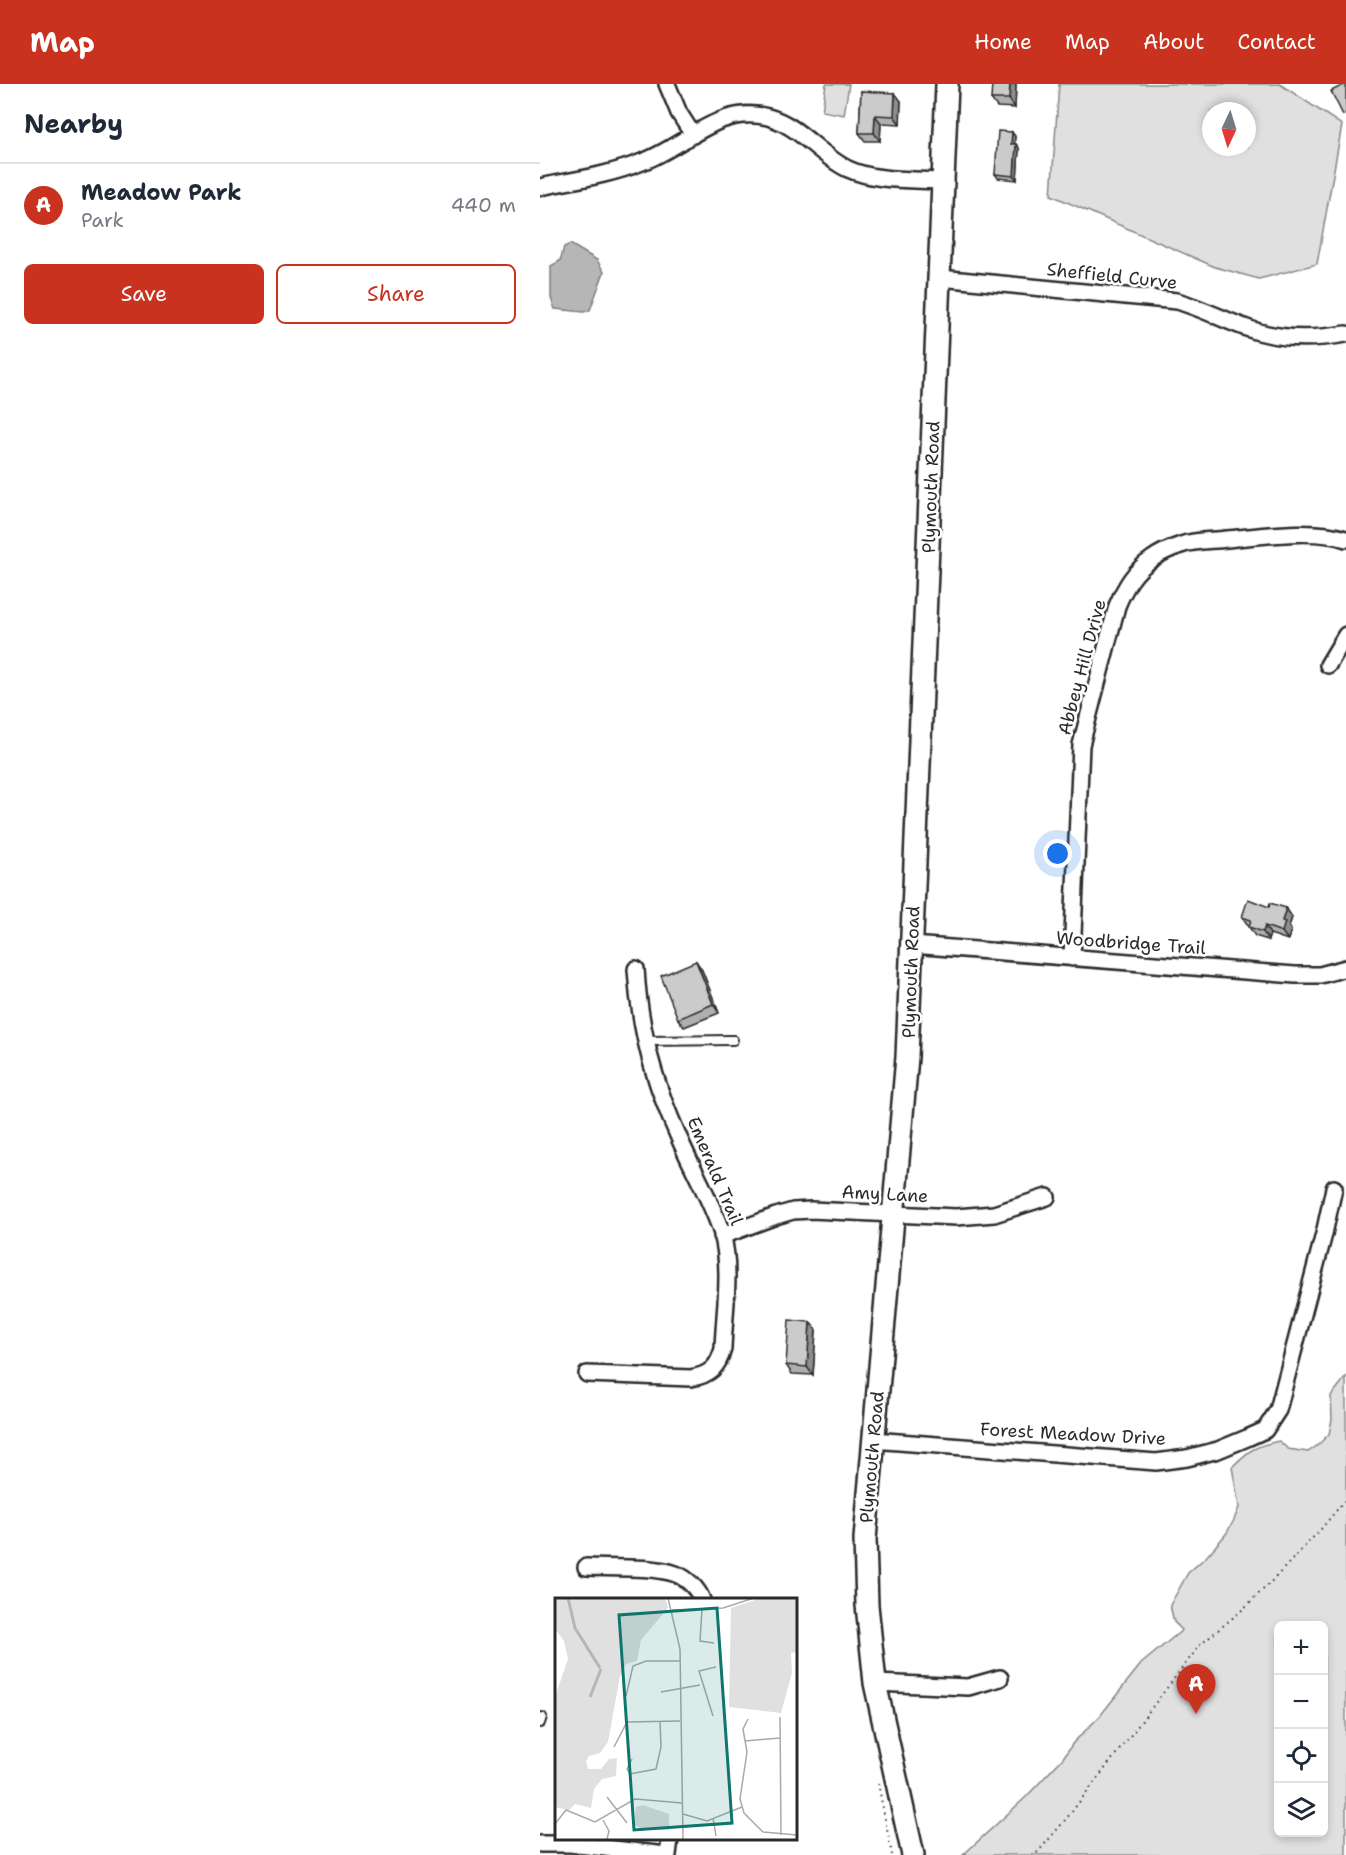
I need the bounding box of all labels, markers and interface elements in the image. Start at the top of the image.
text: Map [30,23,95,61]
text: Home [974,28,1032,56]
text: Map [1065,28,1110,56]
text: About [1143,28,1204,56]
text: Contact [1237,28,1316,56]
north arrow [1202,102,1256,156]
text: Nearby [24,106,123,141]
text: Meadow Park [81,178,242,207]
text: A [36,192,51,218]
text: 440 m [451,192,516,218]
text: Park [81,207,124,233]
street label: Sheffield Curve [1046,257,1178,295]
button: Save [24,264,264,324]
button: Share [276,264,516,324]
street label: Plymouth Road [917,420,945,554]
street label: Abbey Hill Drive [1052,596,1112,738]
your location [1043,839,1072,868]
street label: Plymouth Road [897,905,925,1039]
street label: Woodbridge Trail [1055,926,1207,960]
street label: Emerald Trail [681,1113,749,1229]
street label: Amy Lane [841,1180,929,1208]
street label: Plymouth Road [854,1390,890,1524]
street label: Forest Meadow Drive [979,1417,1167,1451]
inset map [555,1598,796,1840]
map controls [1274,1621,1328,1837]
button: + [1274,1621,1328,1675]
pin: A [1176,1664,1216,1714]
button: − [1274,1675,1328,1729]
button: locate [1274,1729,1328,1783]
button: layers [1274,1783,1328,1837]

